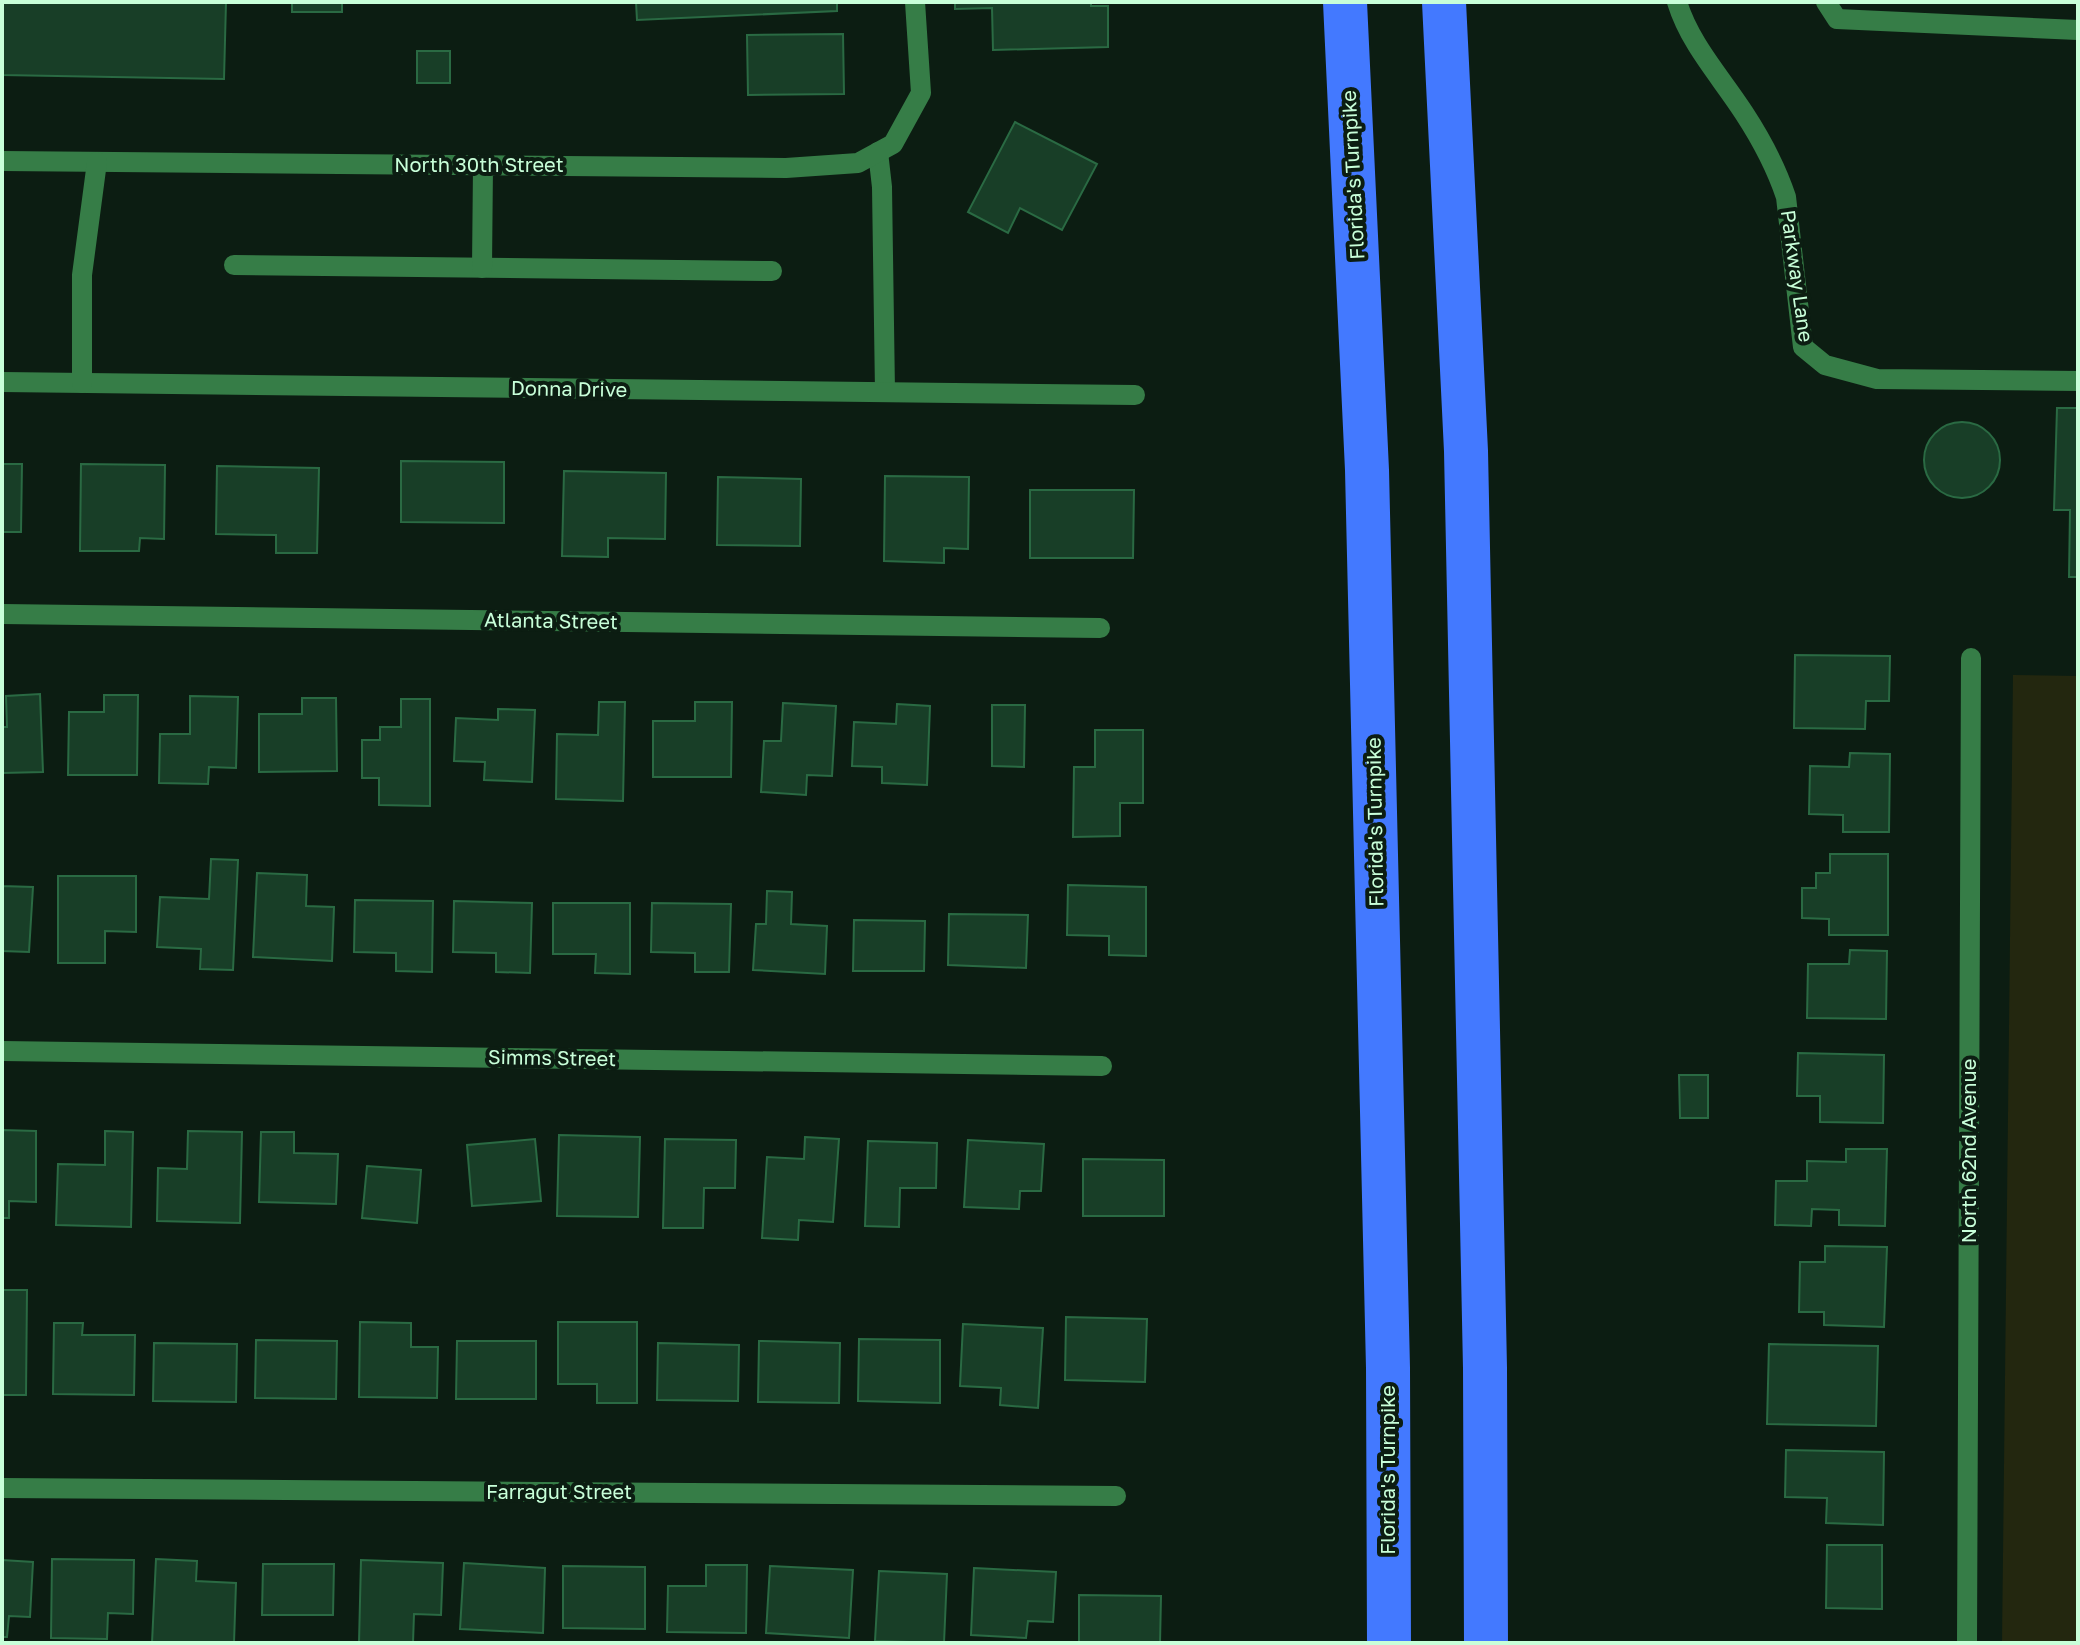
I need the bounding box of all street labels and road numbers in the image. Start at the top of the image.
street label: Florida's Turnpike [1336,90,1368,260]
street label: North 30th Street [394,152,564,176]
street label: Parkway Lane [1777,208,1819,343]
street label: Donna Drive [511,375,627,401]
street label: Atlanta Street [484,607,618,633]
street label: Florida's Turnpike [1361,737,1387,907]
street label: Simms Street [488,1044,616,1070]
street label: North 62nd Avenue [1956,1059,1980,1243]
street label: Florida's Turnpike [1375,1385,1399,1555]
street label: Farragut Street [486,1479,632,1503]

